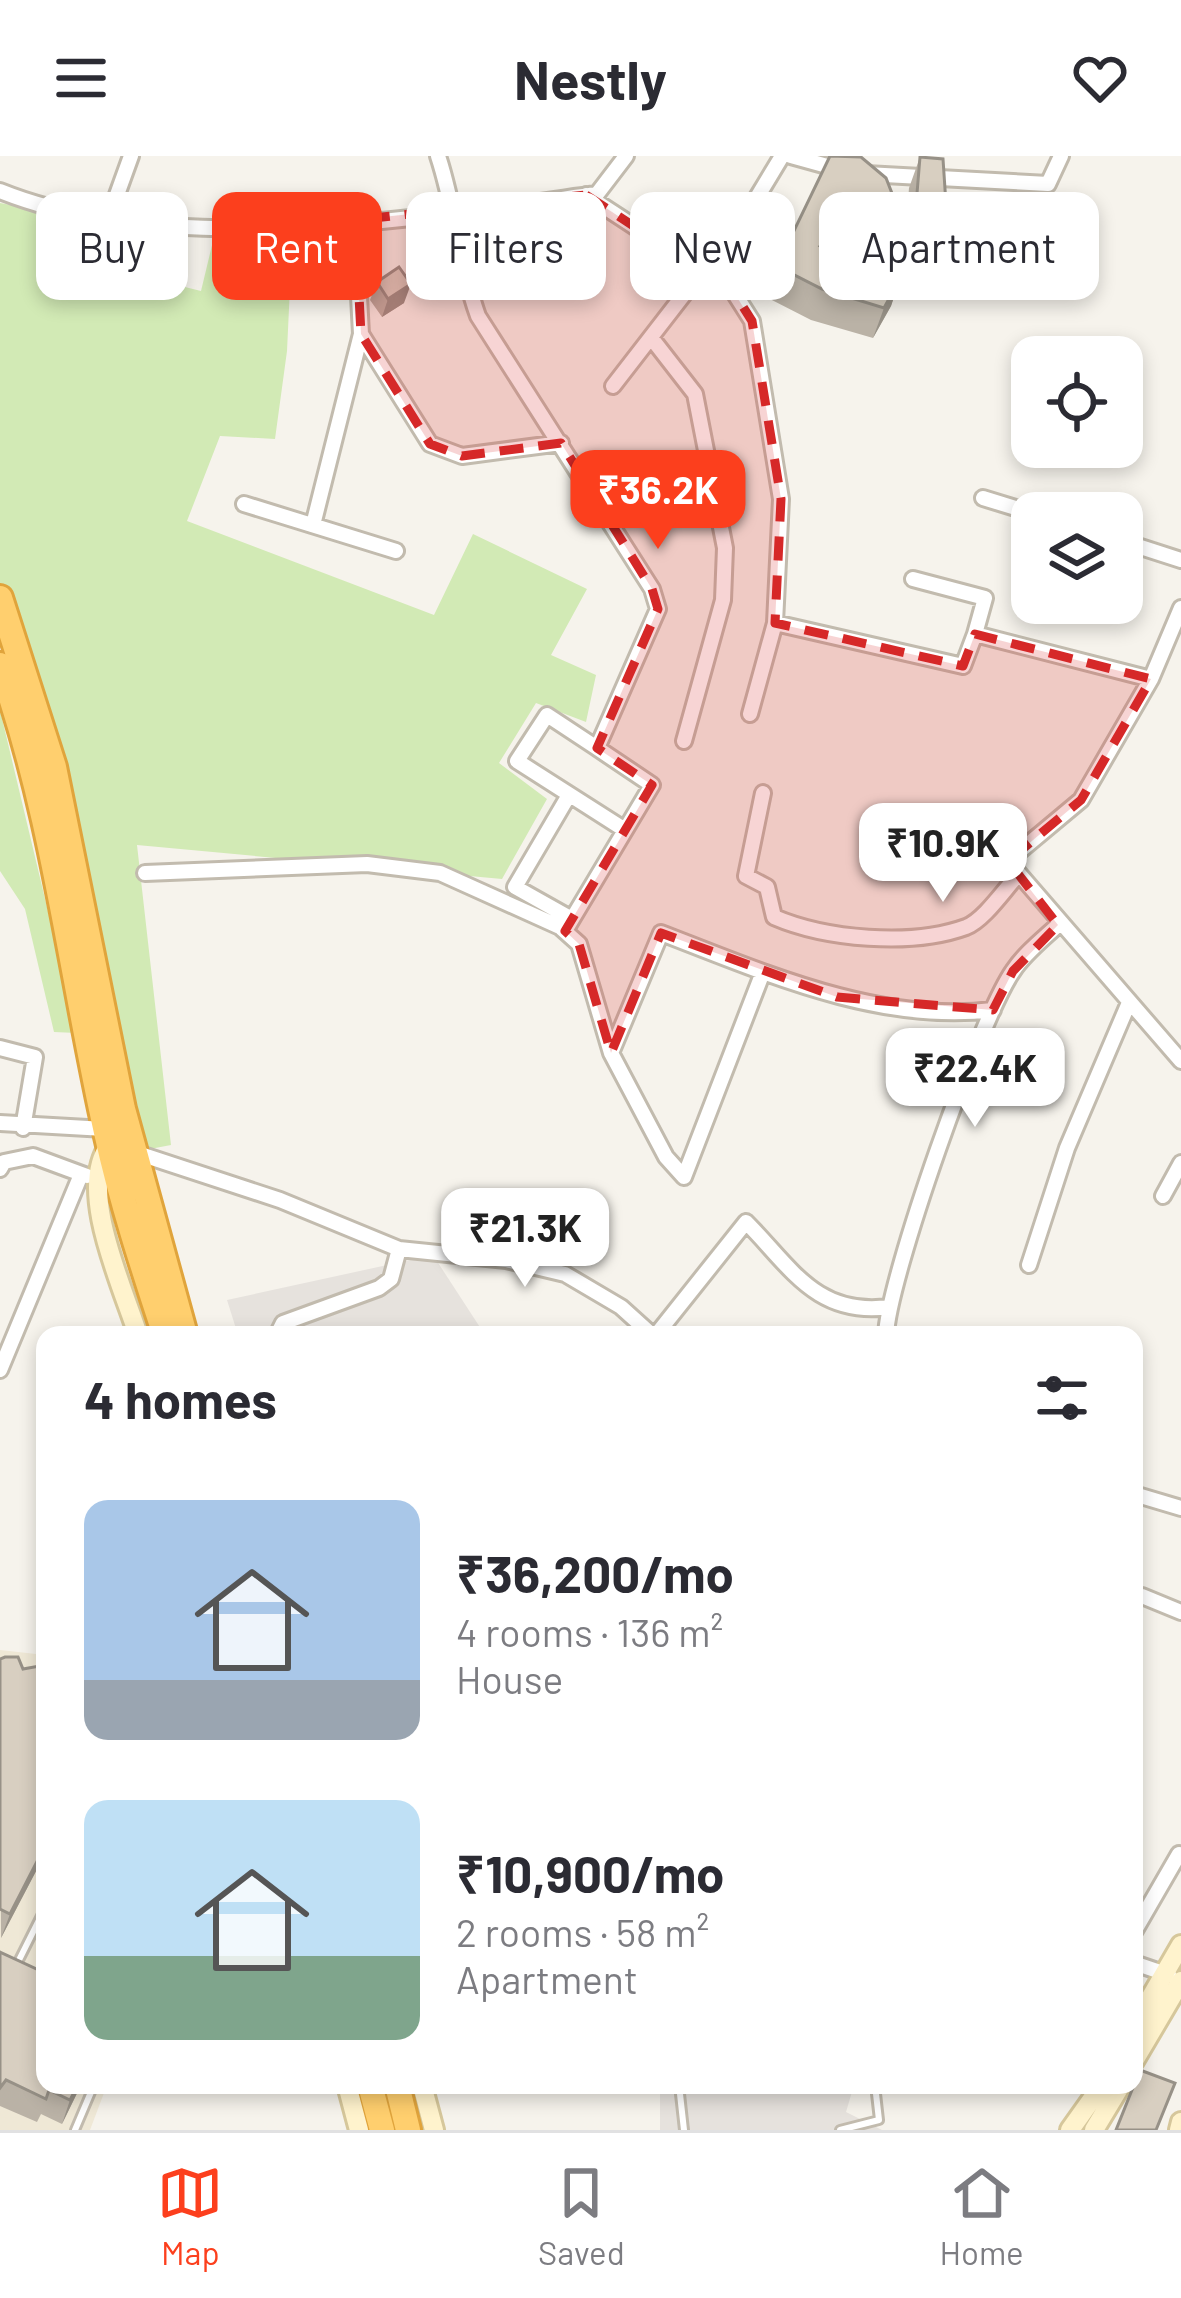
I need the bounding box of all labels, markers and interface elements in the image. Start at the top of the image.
icon: menu [48,45,114,111]
icon: heart [1067,45,1133,111]
text: Nestly [514,46,667,111]
chip: Buy [36,192,188,300]
chip: Rent [212,192,382,300]
chip: Filters [406,192,606,300]
chip: New [630,192,795,300]
chip: Apartment [819,192,1099,300]
map controls [1011,336,1143,624]
button: locate [1011,336,1143,468]
pin: ₹36.2K [560,450,756,552]
text: ₹36.2K [597,465,719,512]
button: layers [1011,492,1143,624]
pin: ₹10.9K [845,803,1041,905]
text: ₹10.9K [886,818,1000,865]
pin: ₹22.4K [877,1028,1073,1130]
text: ₹22.4K [913,1043,1037,1090]
pin: ₹21.3K [427,1188,623,1290]
text: ₹21.3K [468,1203,582,1250]
icon: filters [1029,1365,1095,1431]
text: 4 homes [84,1368,277,1429]
text: ₹36,200/mo [456,1542,734,1603]
icon: home [180,1548,324,1692]
text: 4 rooms · 136 m² [456,1608,723,1655]
text: House [456,1655,563,1702]
text: ₹10,900/mo [456,1842,725,1903]
icon: home [180,1848,324,1992]
text: 2 rooms · 58 m² [456,1908,709,1955]
text: Apartment [456,1955,638,2002]
tab: Map [157,2160,223,2272]
tab: Saved [538,2160,625,2272]
tab: Home [939,2160,1024,2272]

